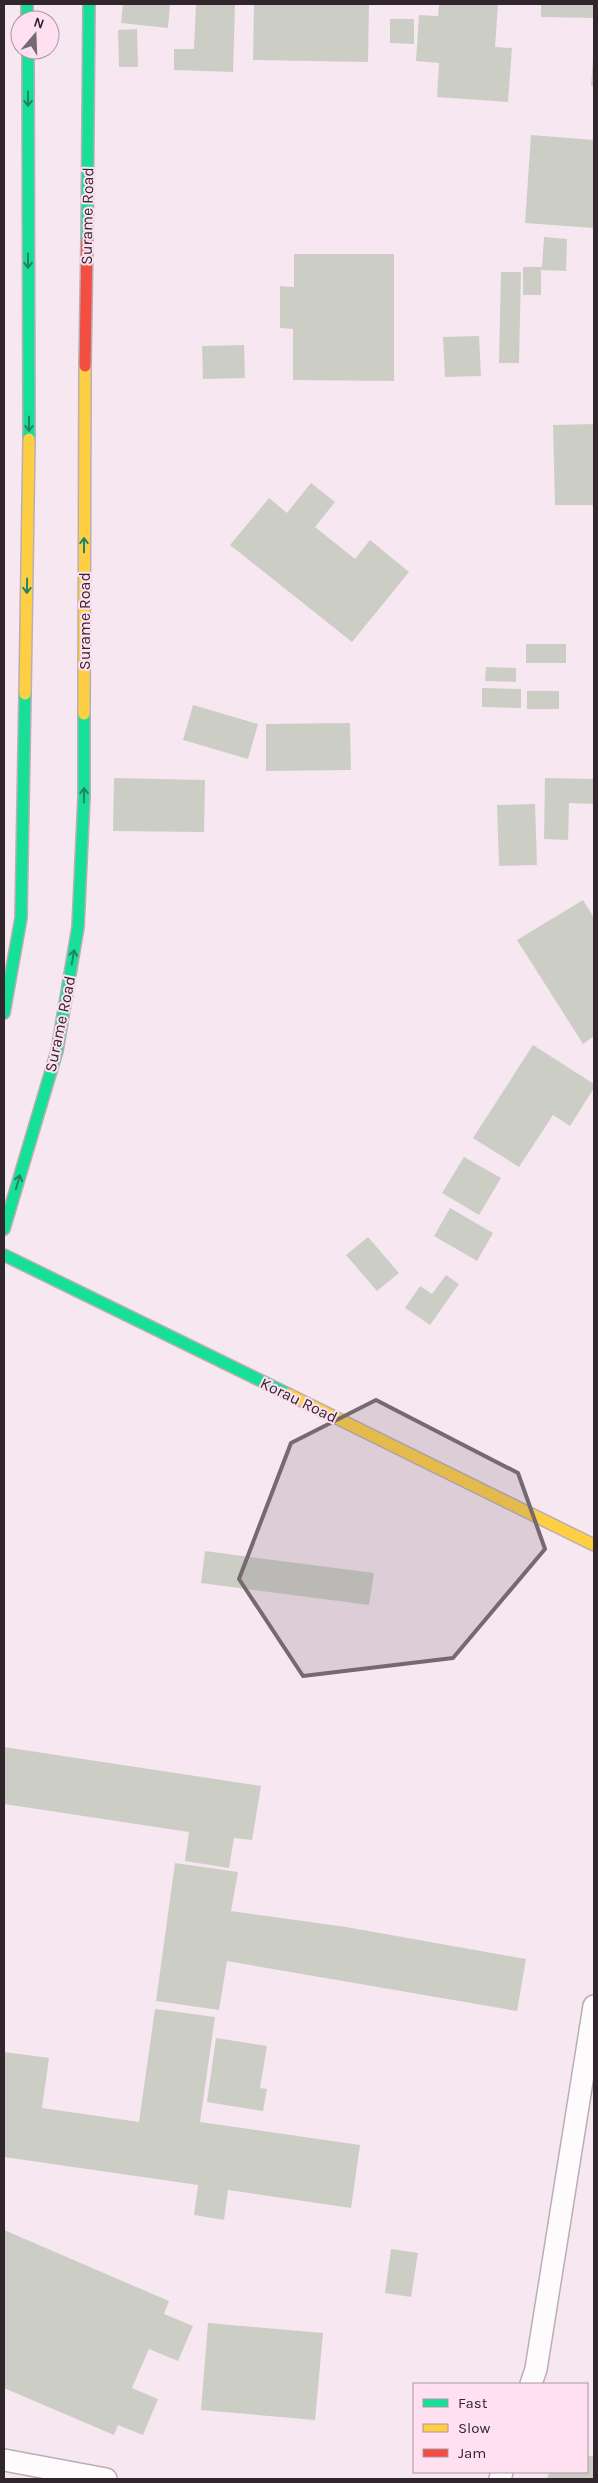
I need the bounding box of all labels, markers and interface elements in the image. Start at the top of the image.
north arrow [10,10,60,60]
text: N [32,14,47,33]
one-way arrow [23,90,33,106]
street label: Surame Road [77,167,97,265]
one-way arrow [23,252,33,269]
one-way arrow [24,415,34,431]
one-way arrow [79,537,89,554]
street label: Surame Road [75,572,94,670]
one-way arrow [22,578,32,594]
one-way arrow [79,787,89,804]
one-way arrow [69,949,79,965]
street label: Surame Road [41,974,79,1074]
one-way arrow [14,1175,24,1191]
street label: Korau Road [257,1373,341,1427]
legend [413,2383,588,2473]
text: Fast [458,2394,488,2412]
text: Slow [458,2419,490,2437]
text: Jam [458,2444,486,2462]

